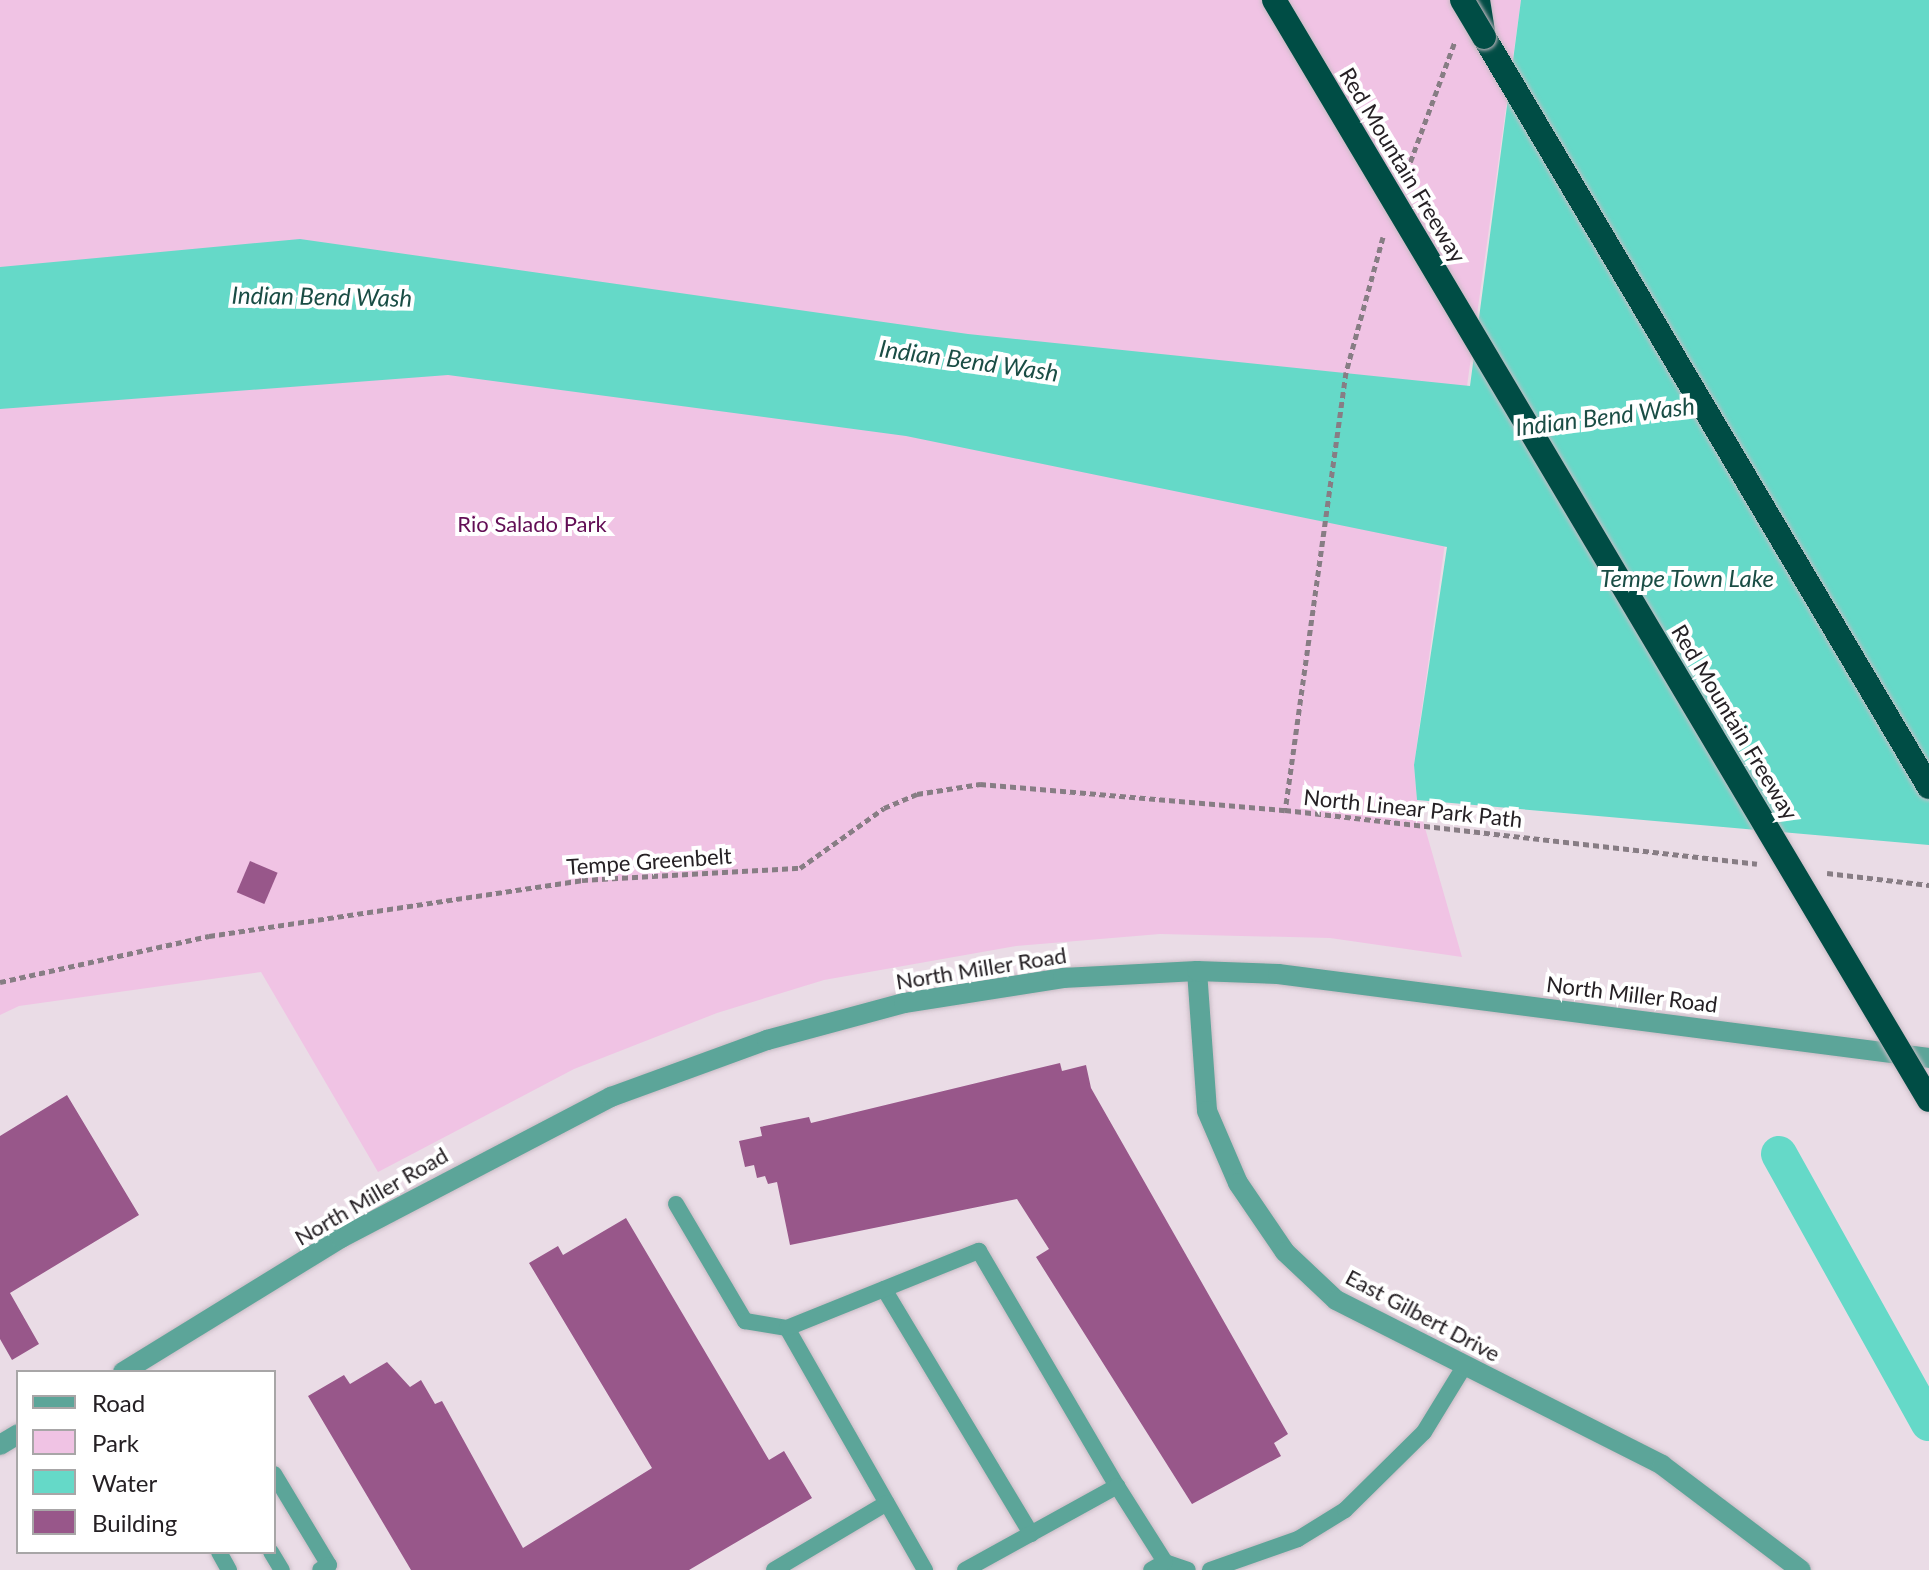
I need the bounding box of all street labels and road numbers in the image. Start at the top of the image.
street label: Red Mountain Freeway [1334,63,1472,267]
street label: Red Mountain Freeway [1666,620,1804,824]
street label: North Linear Park Path [1302,783,1524,833]
street label: Tempe Greenbelt [565,842,733,880]
street label: North Miller Road [894,941,1068,995]
street label: North Miller Road [1545,970,1719,1018]
street label: North Miller Road [290,1141,452,1251]
street label: East Gilbert Drive [1341,1263,1505,1367]

